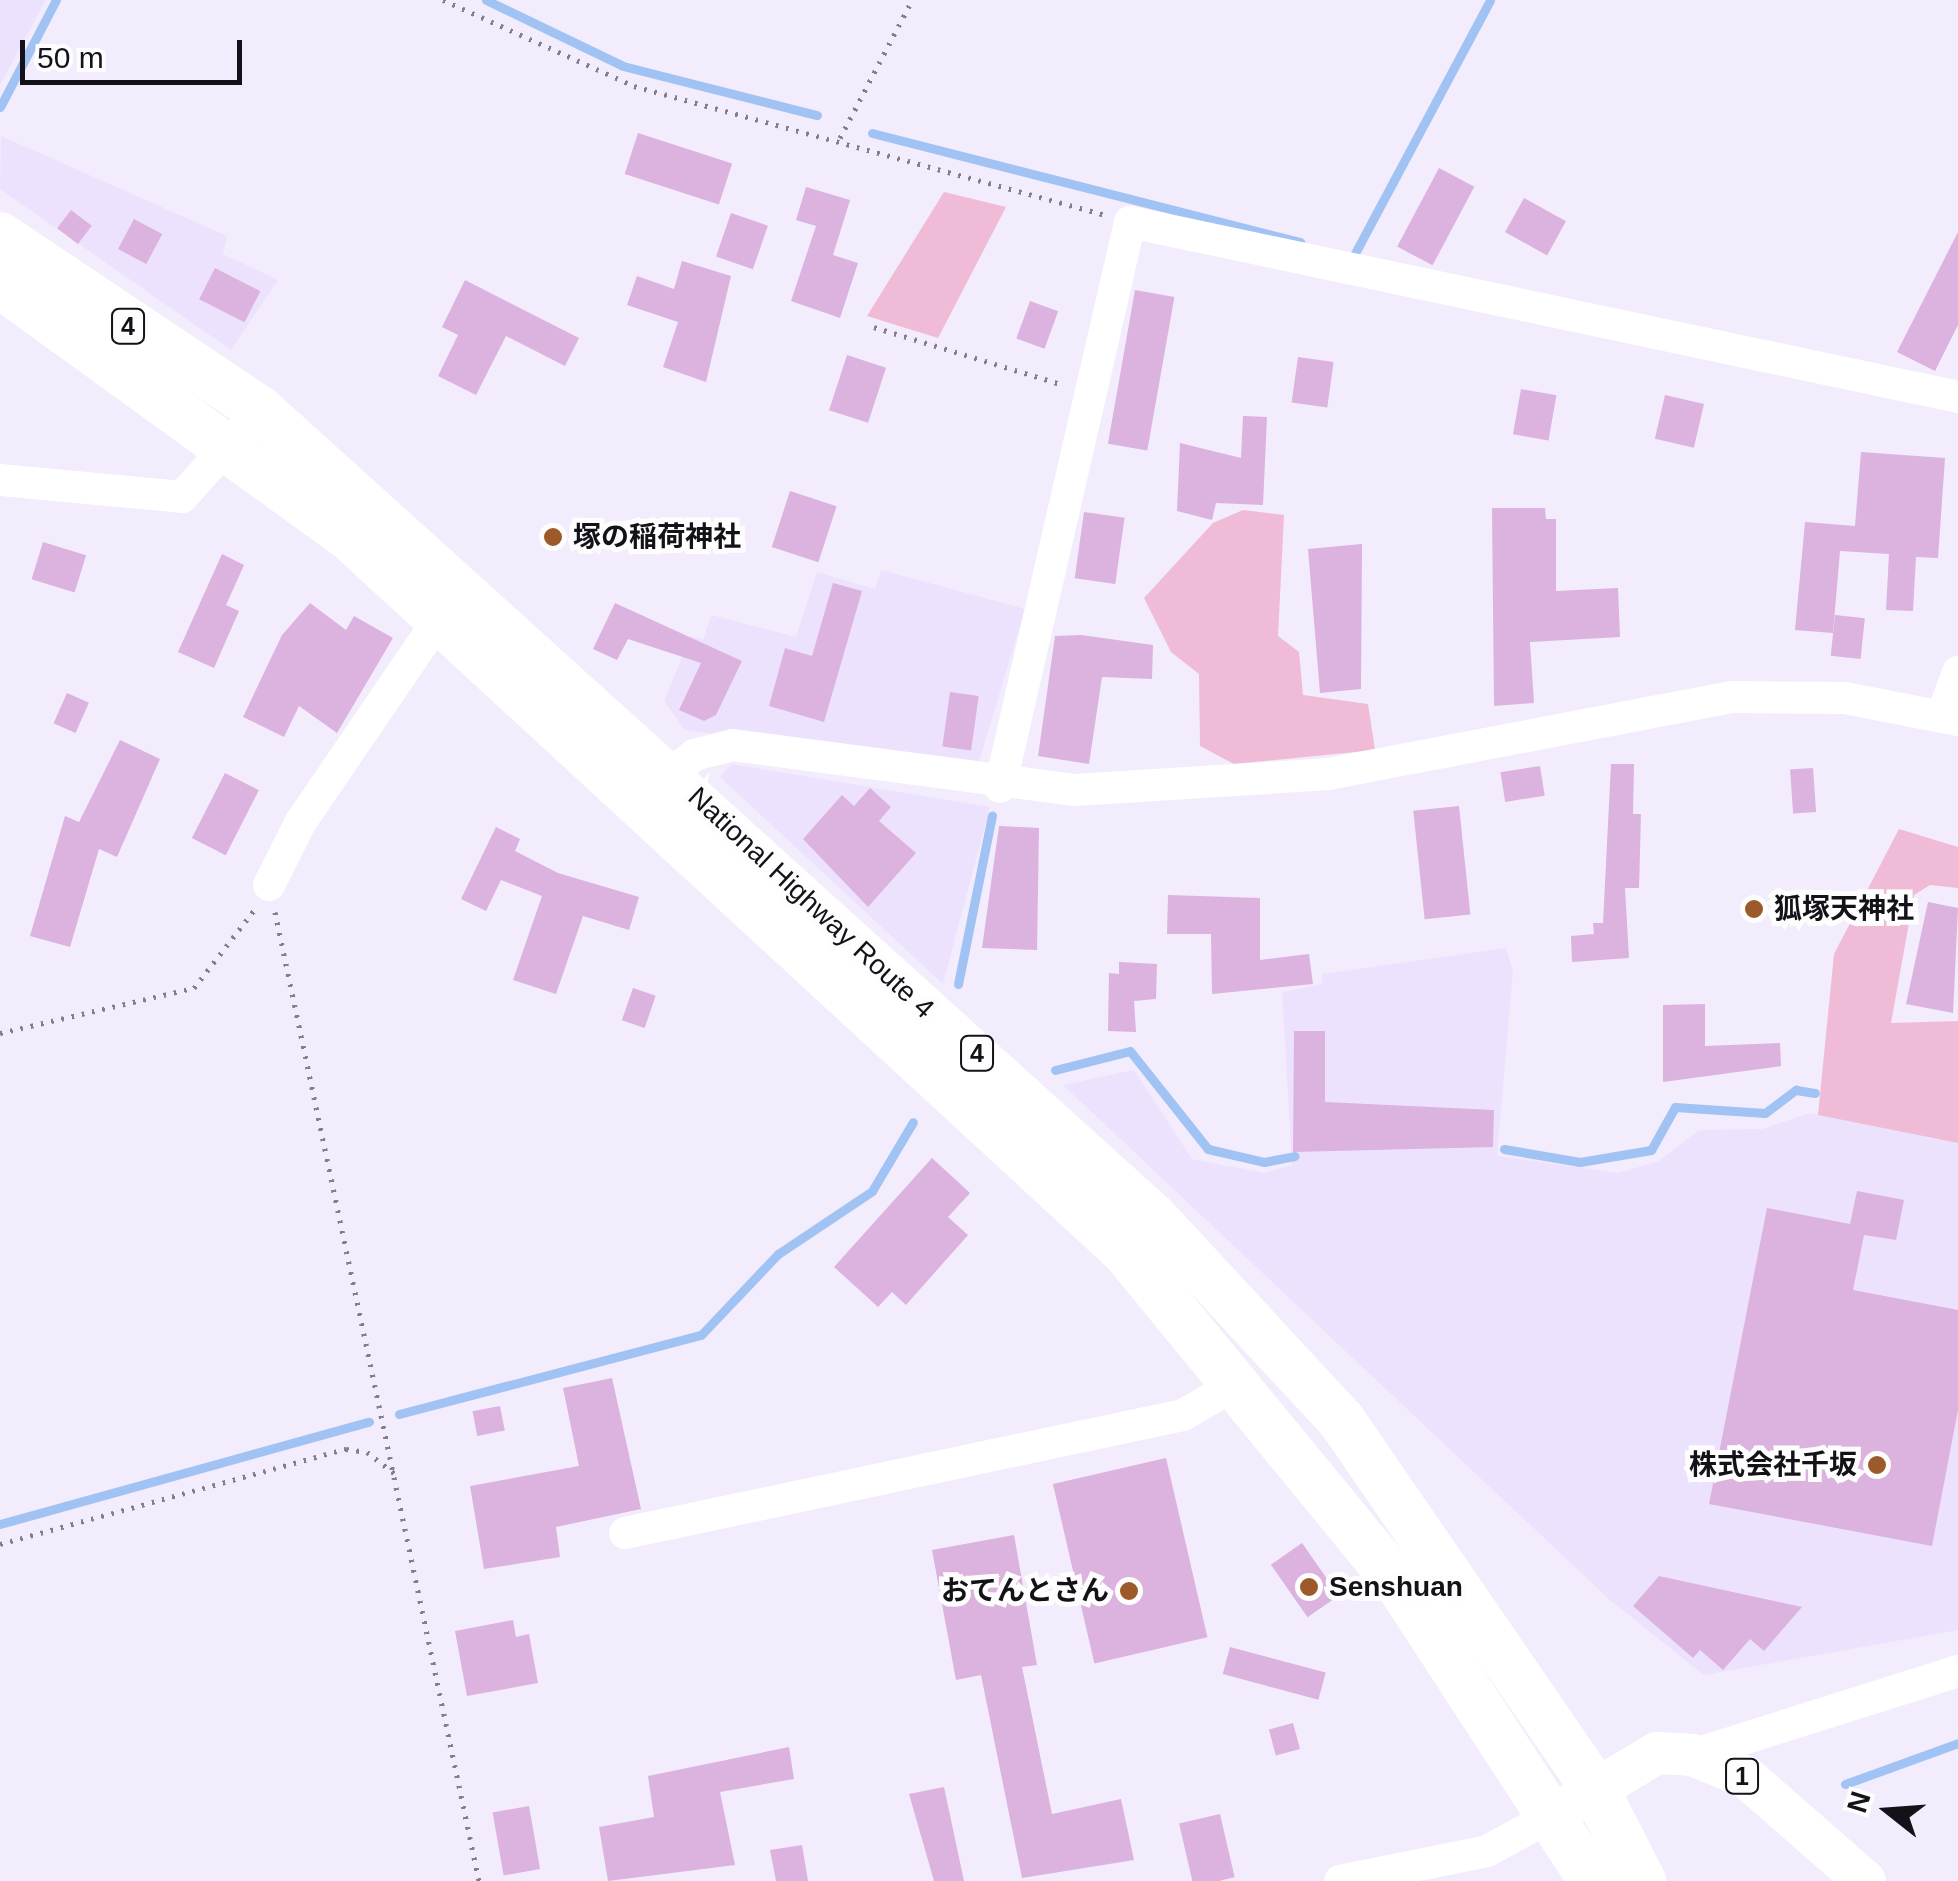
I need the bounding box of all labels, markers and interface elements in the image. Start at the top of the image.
scale bar [25,20,248,82]
text: 50 m [37,41,104,74]
road number: 4 [110,306,146,346]
place label: 塚の稲荷神社 [573,520,741,554]
marker: 塚の稲荷神社 [542,526,564,548]
street label: National Highway Route 4 [681,780,941,1026]
place label: 狐塚天神社 [1774,892,1914,926]
marker: 狐塚天神社 [1743,898,1765,920]
road number: 4 [960,1033,994,1073]
place label: 株式会社千坂 [1689,1448,1857,1482]
marker: 株式会社千坂 [1866,1454,1888,1476]
place label: Senshuan [1329,1570,1463,1604]
place label: おてんとさん [941,1574,1109,1608]
marker: Senshuan [1298,1576,1320,1598]
marker: おてんとさん [1118,1580,1140,1602]
road number: 1 [1724,1756,1760,1796]
north arrow [1838,1761,1938,1861]
text: N [1841,1788,1877,1816]

